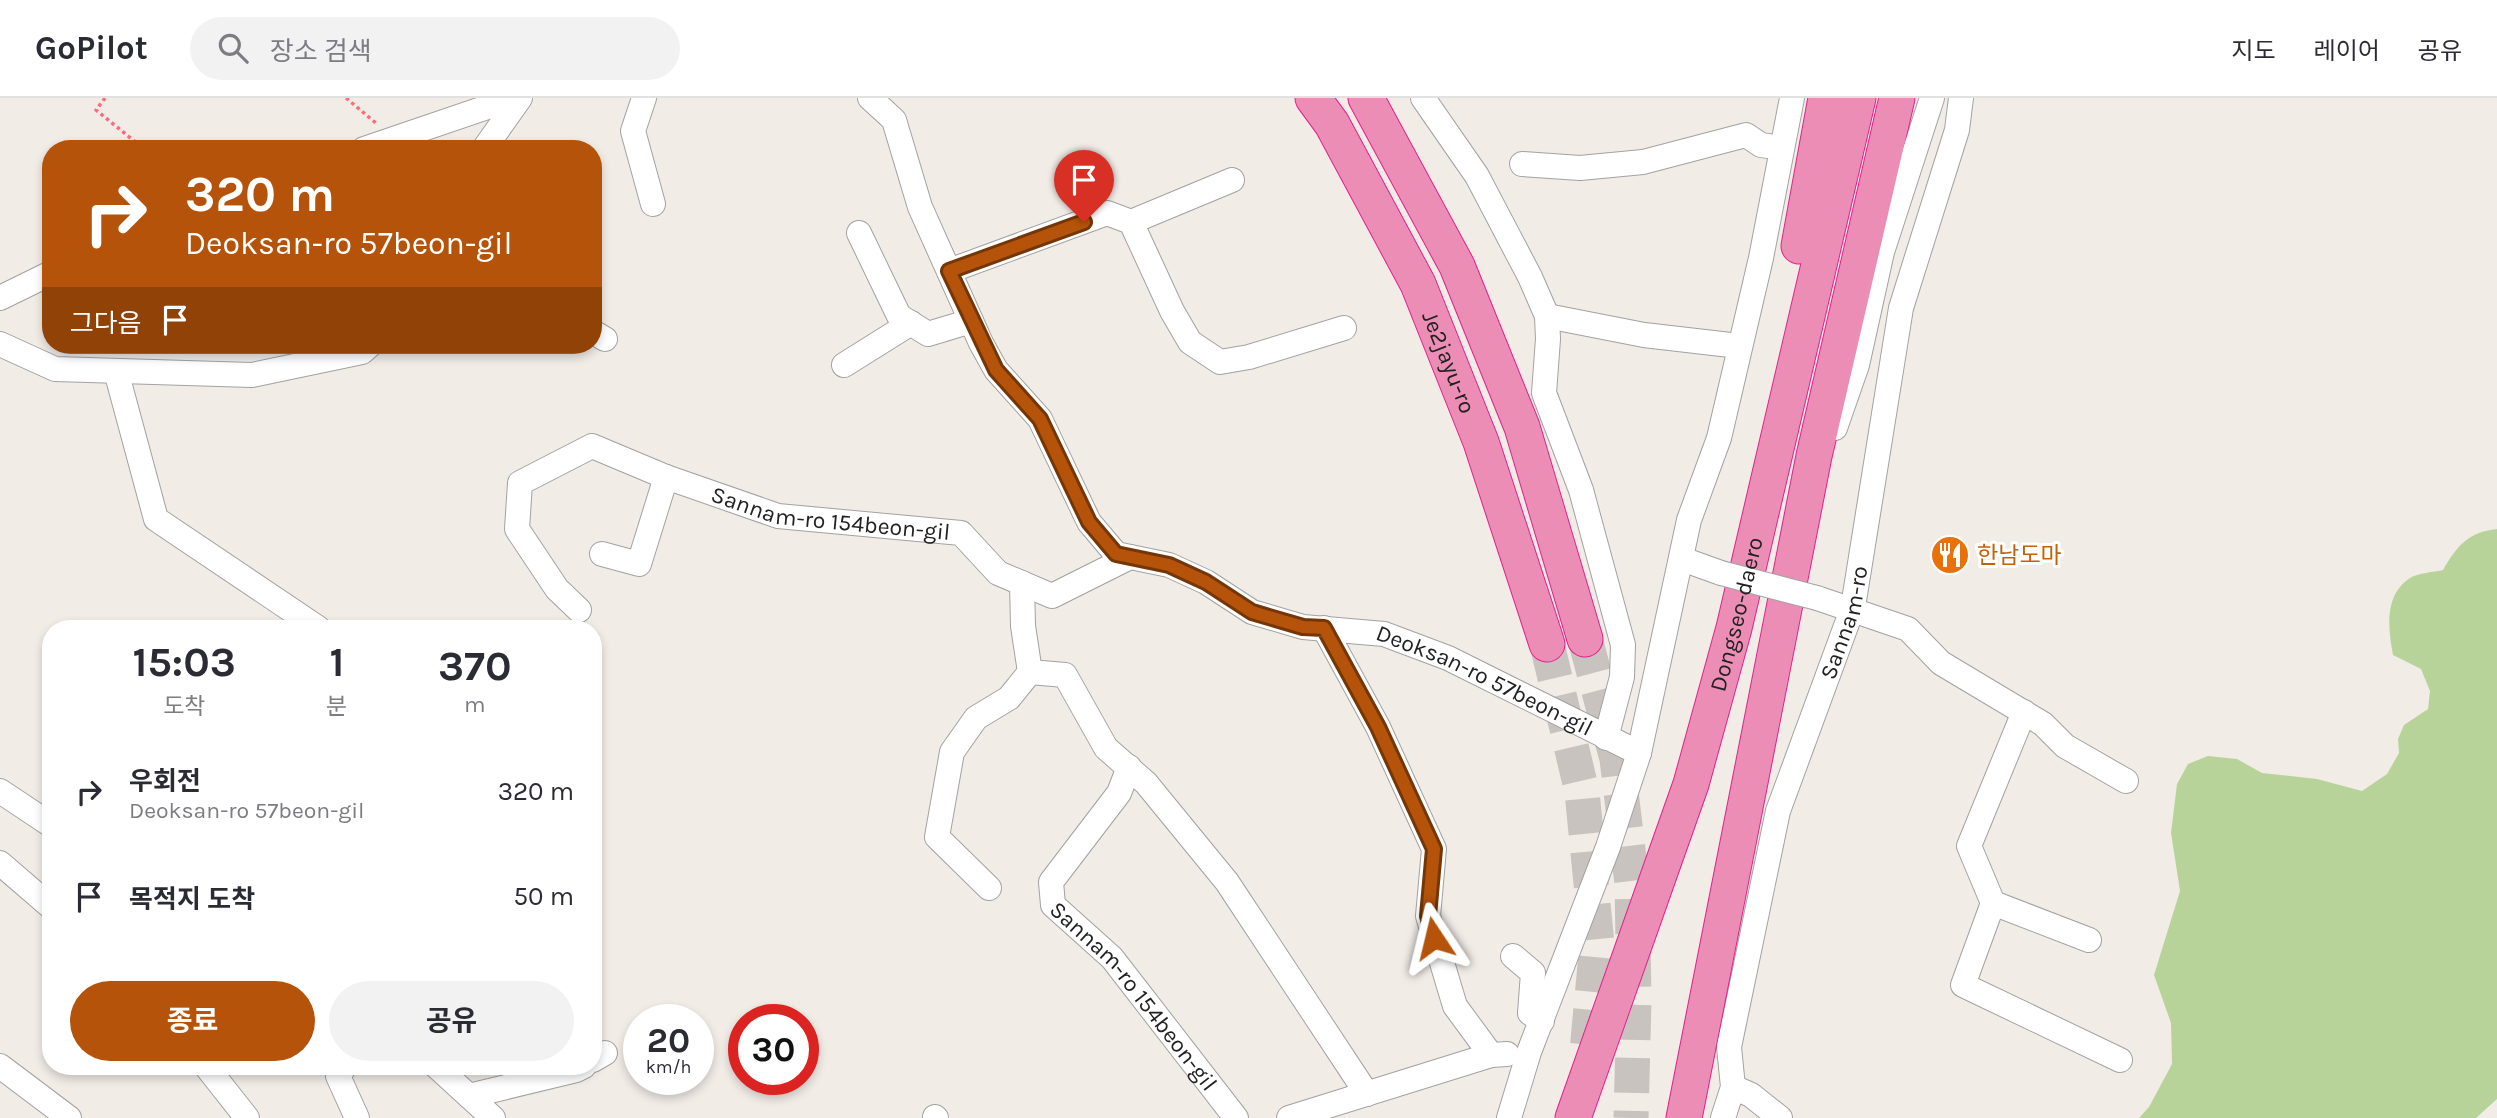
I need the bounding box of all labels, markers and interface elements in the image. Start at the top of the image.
search box [190,17,680,80]
text: GoPilot [35,29,148,67]
icon: search [214,29,252,67]
text: 장소 검색 [270,36,372,67]
text: 지도 [2231,37,2276,65]
text: 레이어 [2314,37,2380,65]
text: 공유 [2418,37,2462,65]
pin [1054,150,1114,222]
icon: arrive [1065,161,1103,199]
text: 320 m [185,166,335,223]
icon: right [70,168,161,259]
text: Deoksan-ro 57beon-gil [185,225,513,262]
icon: arrive [156,301,194,339]
street label: Je2jayu-ro [1417,307,1482,417]
text: 그다음 [70,308,142,339]
street label: Sannam-ro 154beon-gil [708,480,951,545]
street label: Dongseo-daero [1704,534,1768,694]
restaurant icon: 한남도마 [1929,534,1971,576]
place label: 한남도마 [1977,542,2062,569]
street label: Sannam-ro [1814,564,1873,683]
street label: Deoksan-ro 57beon-gil [1373,619,1597,741]
text: 15:03 [132,637,236,687]
text: 1 [329,637,344,687]
text: 370 [438,641,512,691]
text: m [464,691,485,718]
text: 도착 [163,693,205,720]
text: 분 [326,693,347,720]
text: 우회전 [129,766,201,797]
icon: right [70,773,108,811]
text: 320 m [498,776,574,807]
text: Deoksan-ro 57beon-gil [129,797,364,824]
icon: arrive [70,878,108,916]
text: 50 m [513,881,574,912]
text: 목적지 도착 [129,884,255,915]
street label: Sannam-ro 154beon-gil [1045,895,1223,1096]
position arrow [1397,901,1471,975]
button: 종료 [70,981,315,1061]
button: 공유 [329,981,574,1061]
speed limit sign: 30 [728,1004,819,1095]
text: 20 [647,1020,690,1061]
text: km/h [646,1056,691,1078]

